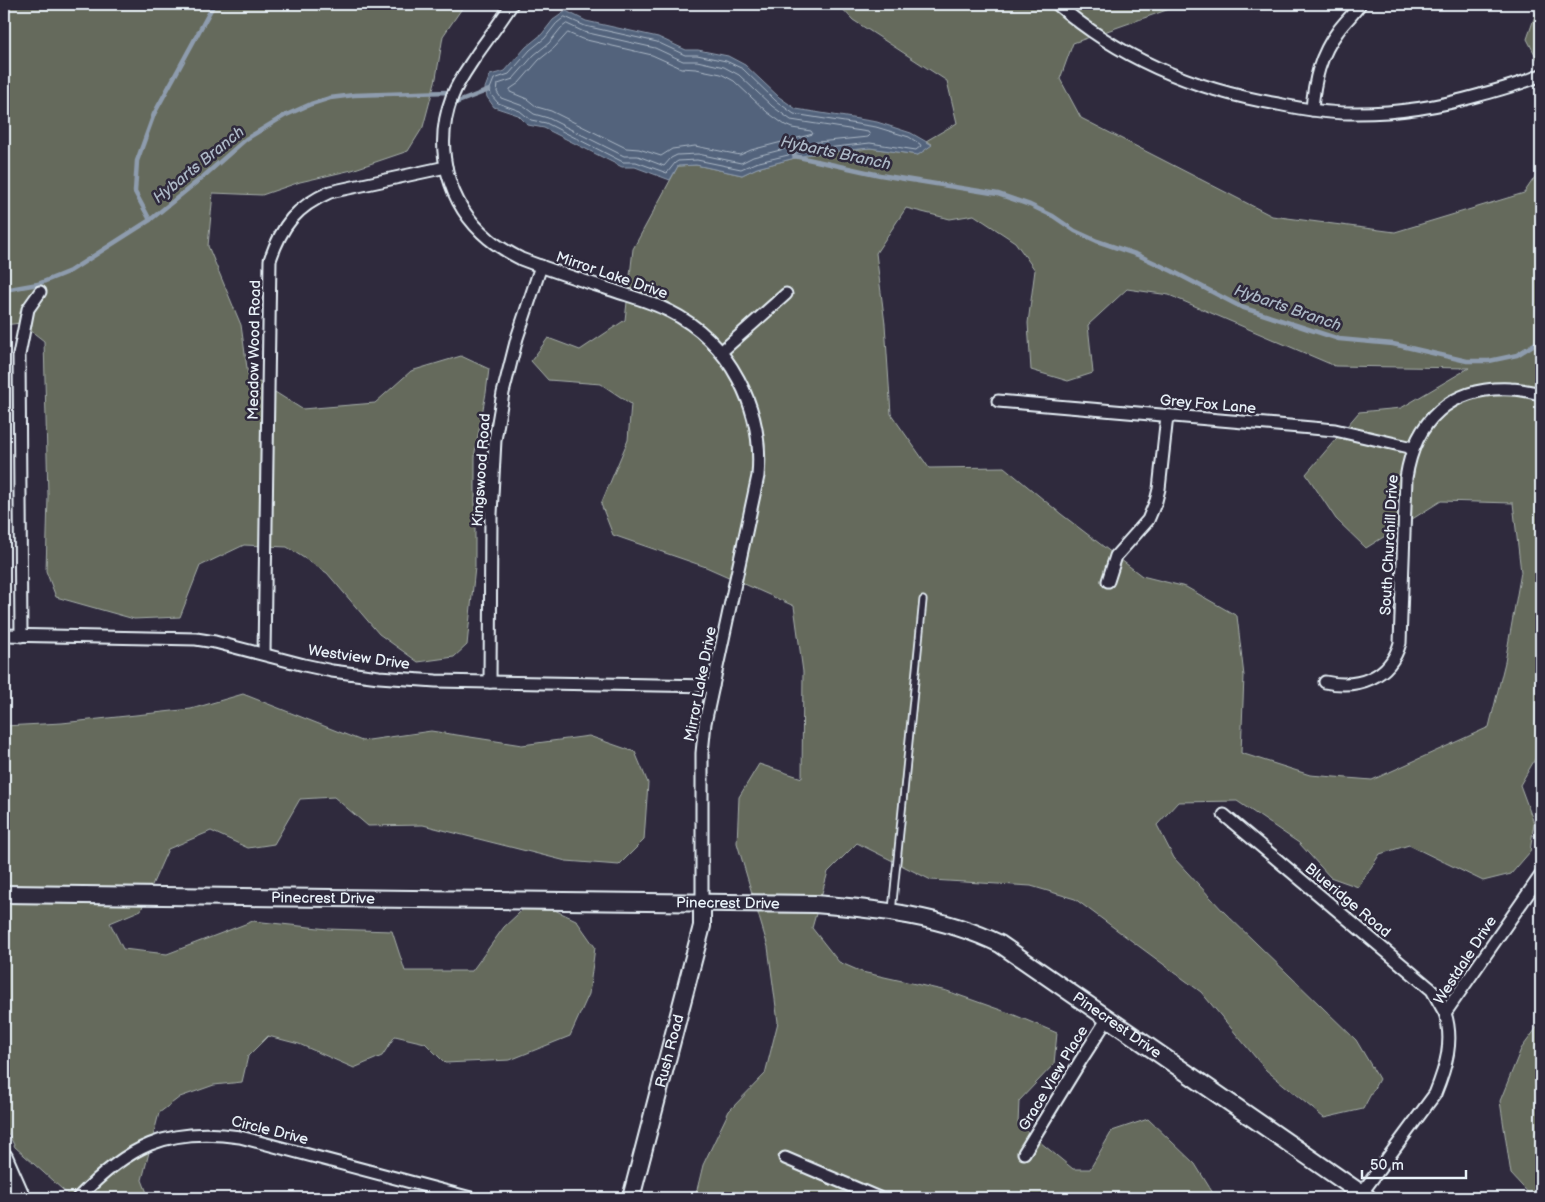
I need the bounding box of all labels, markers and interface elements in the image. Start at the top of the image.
water label: Hybarts Branch [150,122,249,208]
water label: Hybarts Branch [779,133,893,174]
street label: Mirror Lake Drive [553,247,670,304]
street label: Meadow Wood Road [244,280,265,420]
water label: Hybarts Branch [1232,281,1344,336]
street label: Grey Fox Lane [1159,391,1257,418]
street label: Kingswood Road [468,413,495,527]
street label: South Churchill Drive [1376,474,1403,616]
street label: Mirror Lake Drive [680,625,721,743]
street label: Westview Drive [307,641,411,674]
street label: Blueridge Road [1301,859,1394,942]
street label: Pinecrest Drive [271,888,375,909]
street label: Pinecrest Drive [676,893,780,914]
street label: Westdale Drive [1430,912,1501,1008]
street label: Pinecrest Drive [1069,988,1165,1063]
street label: Rush Road [651,1012,689,1090]
street label: Grace View Place [1015,1022,1092,1134]
street label: Circle Drive [229,1112,310,1149]
scale bar [1362,1147,1466,1179]
text: 50 m [1370,1156,1404,1175]

